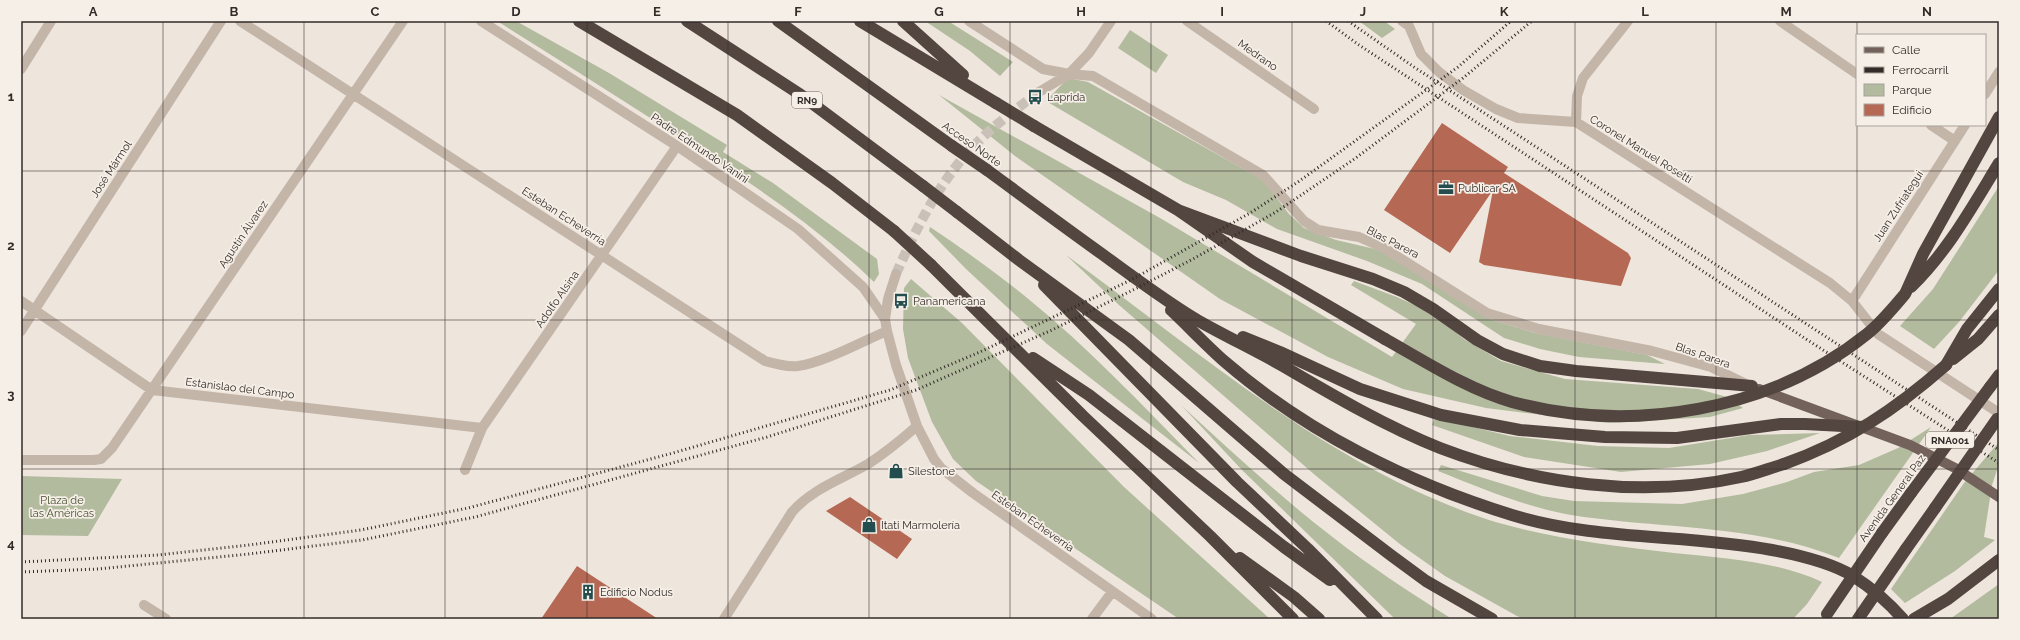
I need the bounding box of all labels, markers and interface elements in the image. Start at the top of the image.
text: A [89,4,98,19]
text: B [230,4,239,19]
text: C [371,4,380,19]
text: D [511,4,521,19]
text: E [653,4,661,19]
text: F [794,4,802,19]
text: G [934,4,944,19]
text: H [1076,4,1086,19]
text: I [1220,4,1224,19]
text: J [1360,4,1366,19]
text: K [1500,4,1509,19]
text: L [1641,4,1649,19]
text: M [1780,4,1792,19]
text: N [1922,4,1932,19]
legend [1856,34,1986,126]
street label: Medrano [1235,37,1281,74]
text: Calle [1892,43,1920,57]
text: Ferrocarril [1892,63,1949,77]
text: Parque [1892,83,1932,97]
bus stop icon: Laprida [1026,88,1044,106]
text: 1 [8,89,15,104]
place label: Laprida [1047,91,1085,104]
road number: RN9 [792,92,822,108]
text: Edificio [1892,103,1932,117]
street label: Padre Edmundo Vanini [648,111,751,186]
street label: Coronel Manuel Rosetti [1587,113,1694,186]
street label: Acceso Norte [940,119,1004,170]
street label: José Mármol [88,138,135,200]
street label: Juan Zufriategui [1871,168,1926,244]
office icon: Publicar SA [1437,179,1455,197]
place label: Publicar SA [1458,182,1517,195]
street label: Esteban Echeverría [519,184,608,248]
street label: Agustín Álvarez [215,197,271,270]
street label: Blas Parera [1364,224,1421,261]
text: 2 [7,238,15,253]
street label: Adolfo Alsina [533,268,582,330]
bus stop icon: Panamericana [892,292,910,310]
place label: Panamericana [913,295,985,308]
street label: Blas Parera [1674,340,1732,371]
street label: Estanislao del Campo [185,375,296,402]
text: 3 [7,387,15,402]
road number: RNA001 [1926,432,1974,448]
street label: Avenida General Paz [1856,452,1929,544]
shop icon: Silestone [887,462,905,480]
place label: Silestone [908,465,955,478]
street label: Esteban Echeverría [989,488,1076,555]
park label: Plaza de las Américas [30,494,94,520]
shop icon: Itati Marmolería [860,516,878,534]
place label: Itati Marmolería [881,519,960,532]
text: 4 [7,536,15,551]
building icon: Edificio Nodus [579,583,597,601]
place label: Edificio Nodus [600,586,673,599]

